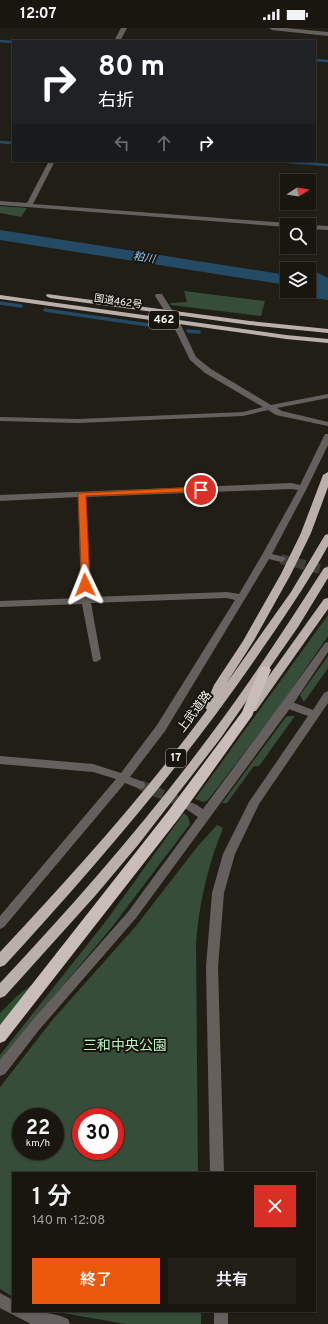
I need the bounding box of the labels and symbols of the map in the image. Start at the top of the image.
north arrow [280,174,316,210]
water label: 粕川 [132,249,157,267]
street label: 国道462号 [93,292,143,312]
road number: 462 [149,311,179,329]
pin [184,473,218,507]
position arrow [64,564,106,606]
street label: 上武道路 [174,688,216,736]
road number: 17 [166,749,186,767]
park label: 三和中央公園 [83,1038,167,1055]
speed limit sign: 30 [72,1108,124,1160]

